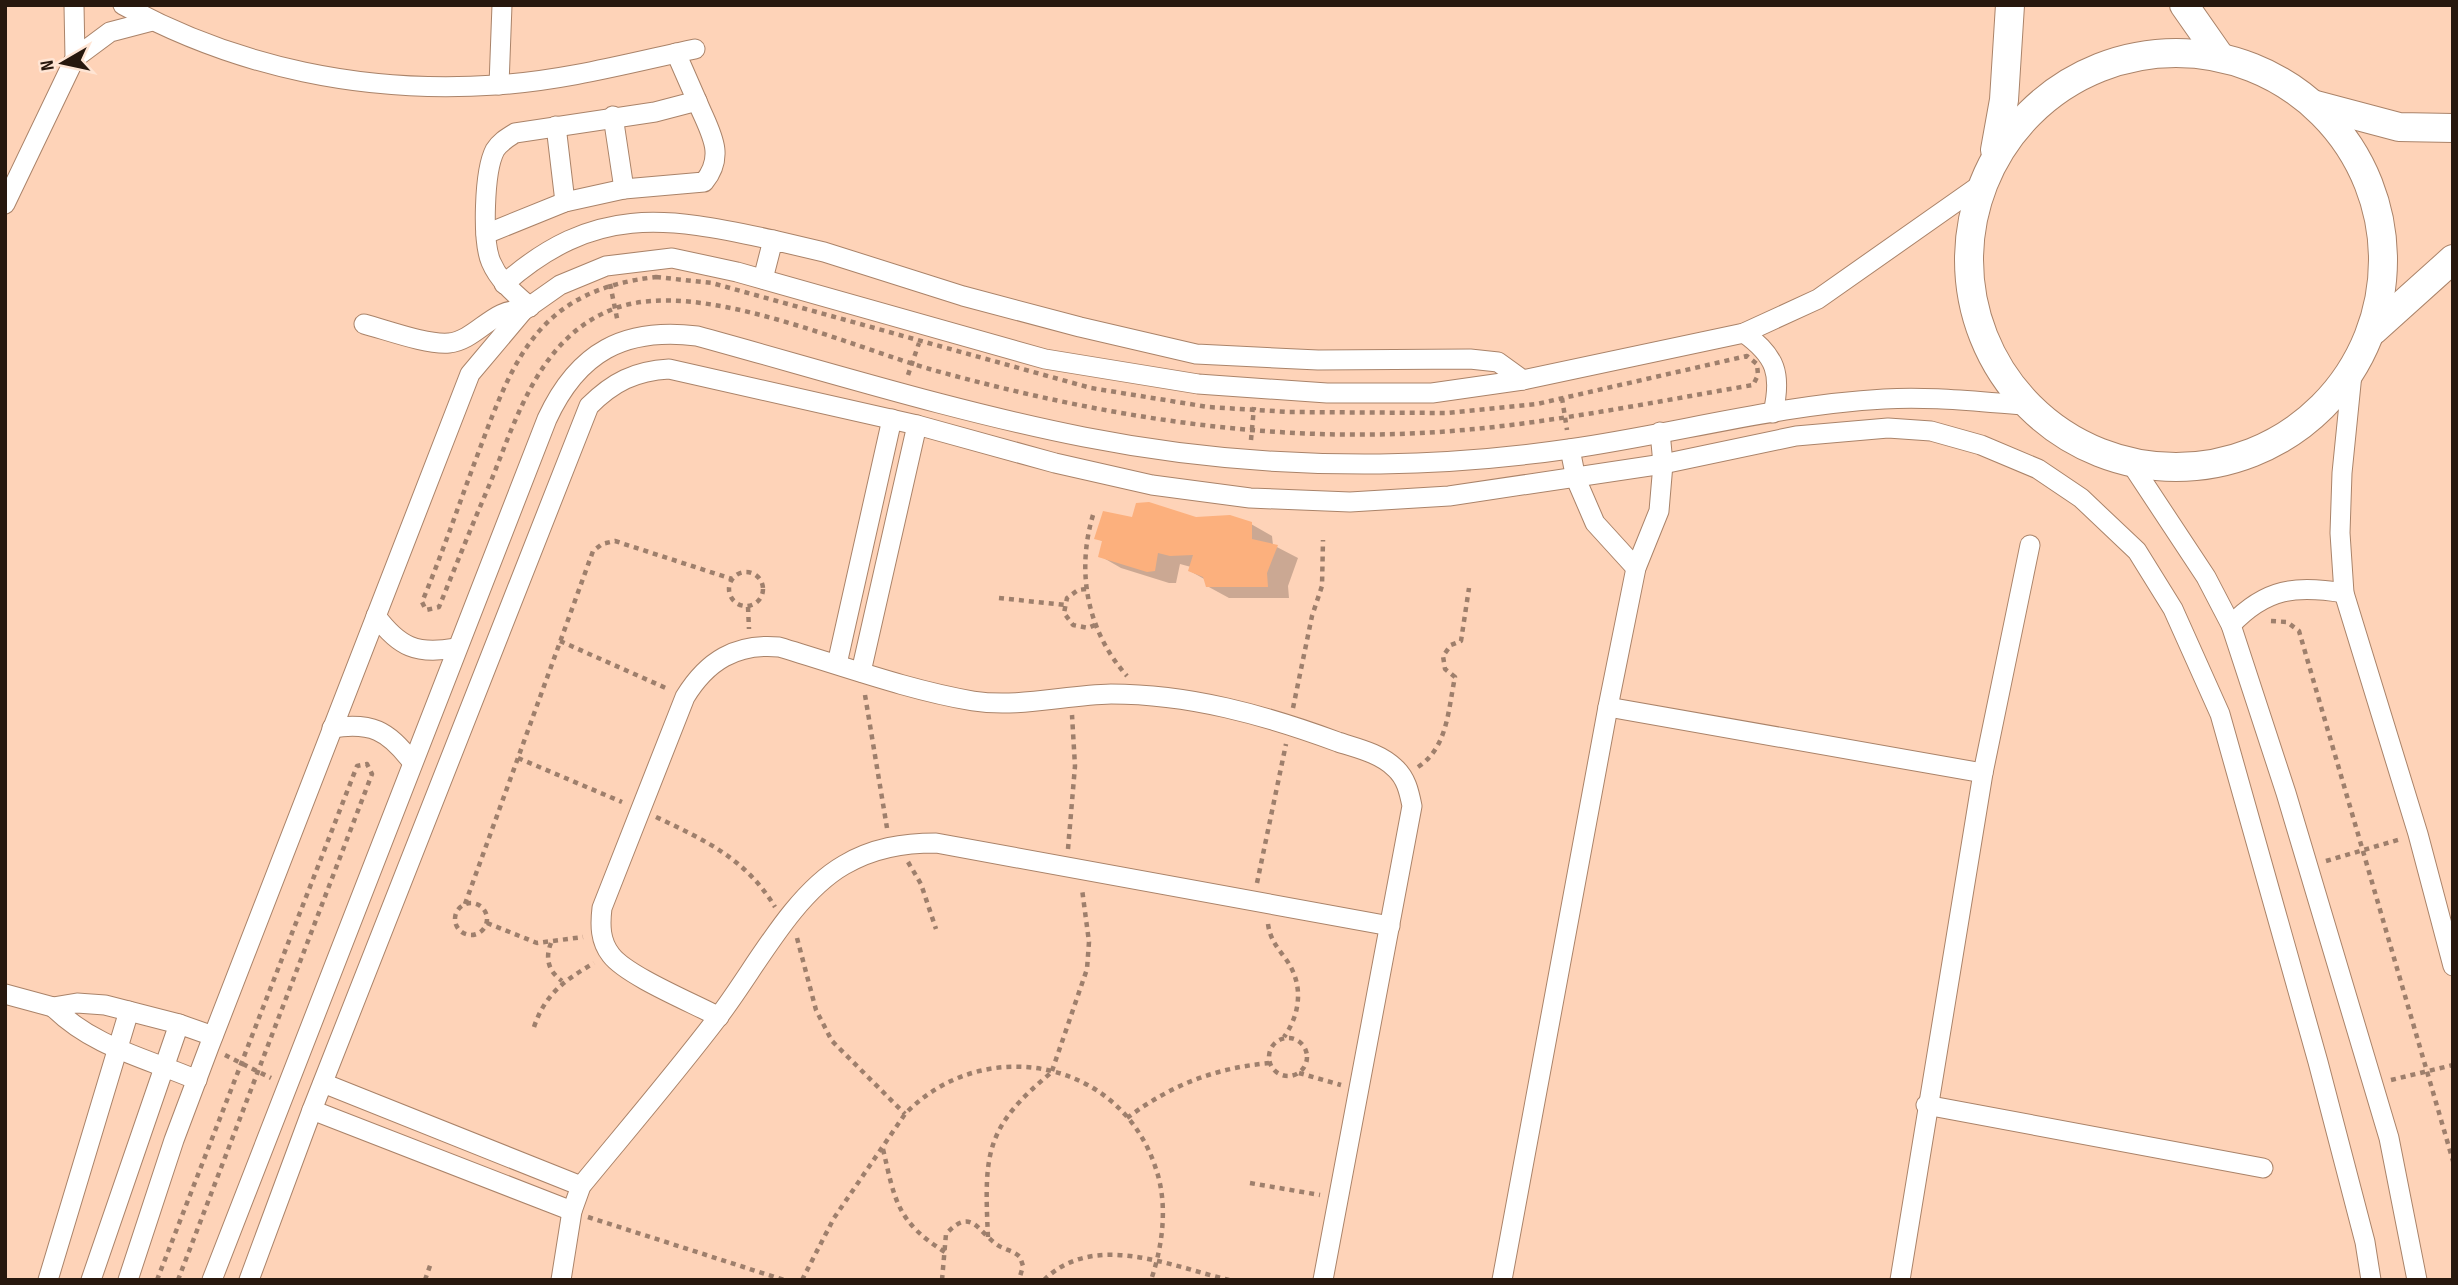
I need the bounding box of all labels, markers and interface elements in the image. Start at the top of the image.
north arrow [28,28,98,98]
text: N [36,59,60,72]

